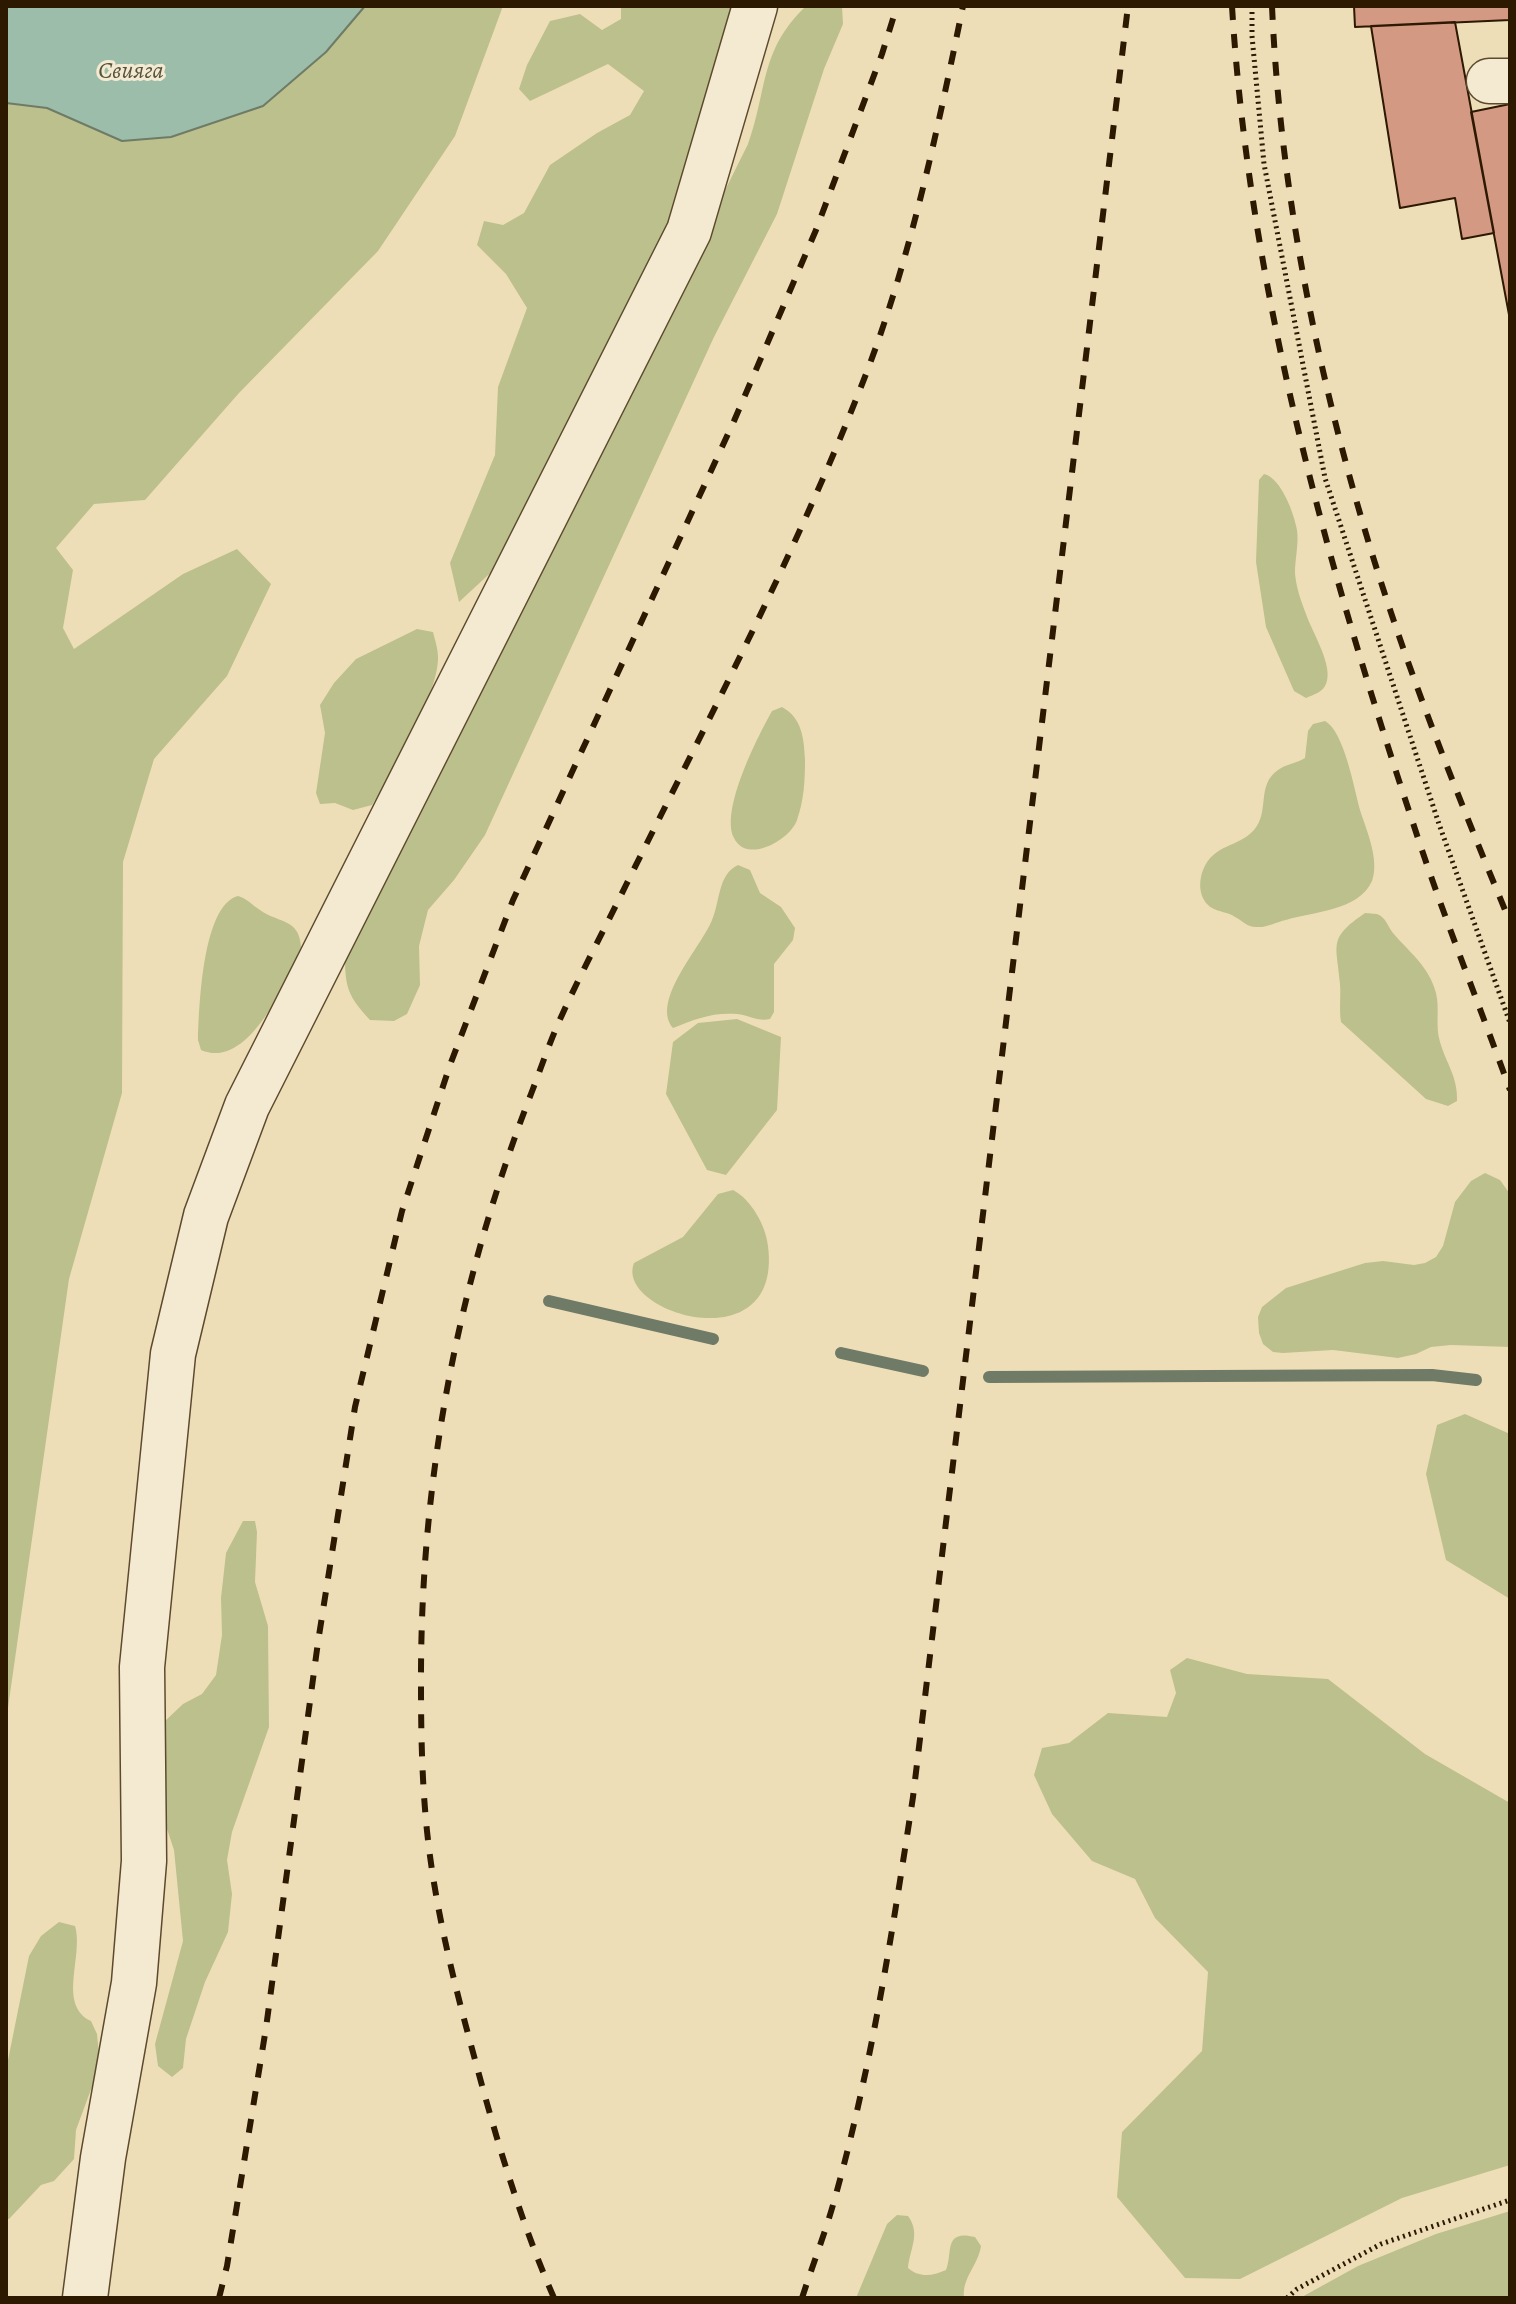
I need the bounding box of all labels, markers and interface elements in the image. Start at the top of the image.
water label: Свияга [98,58,164,86]

